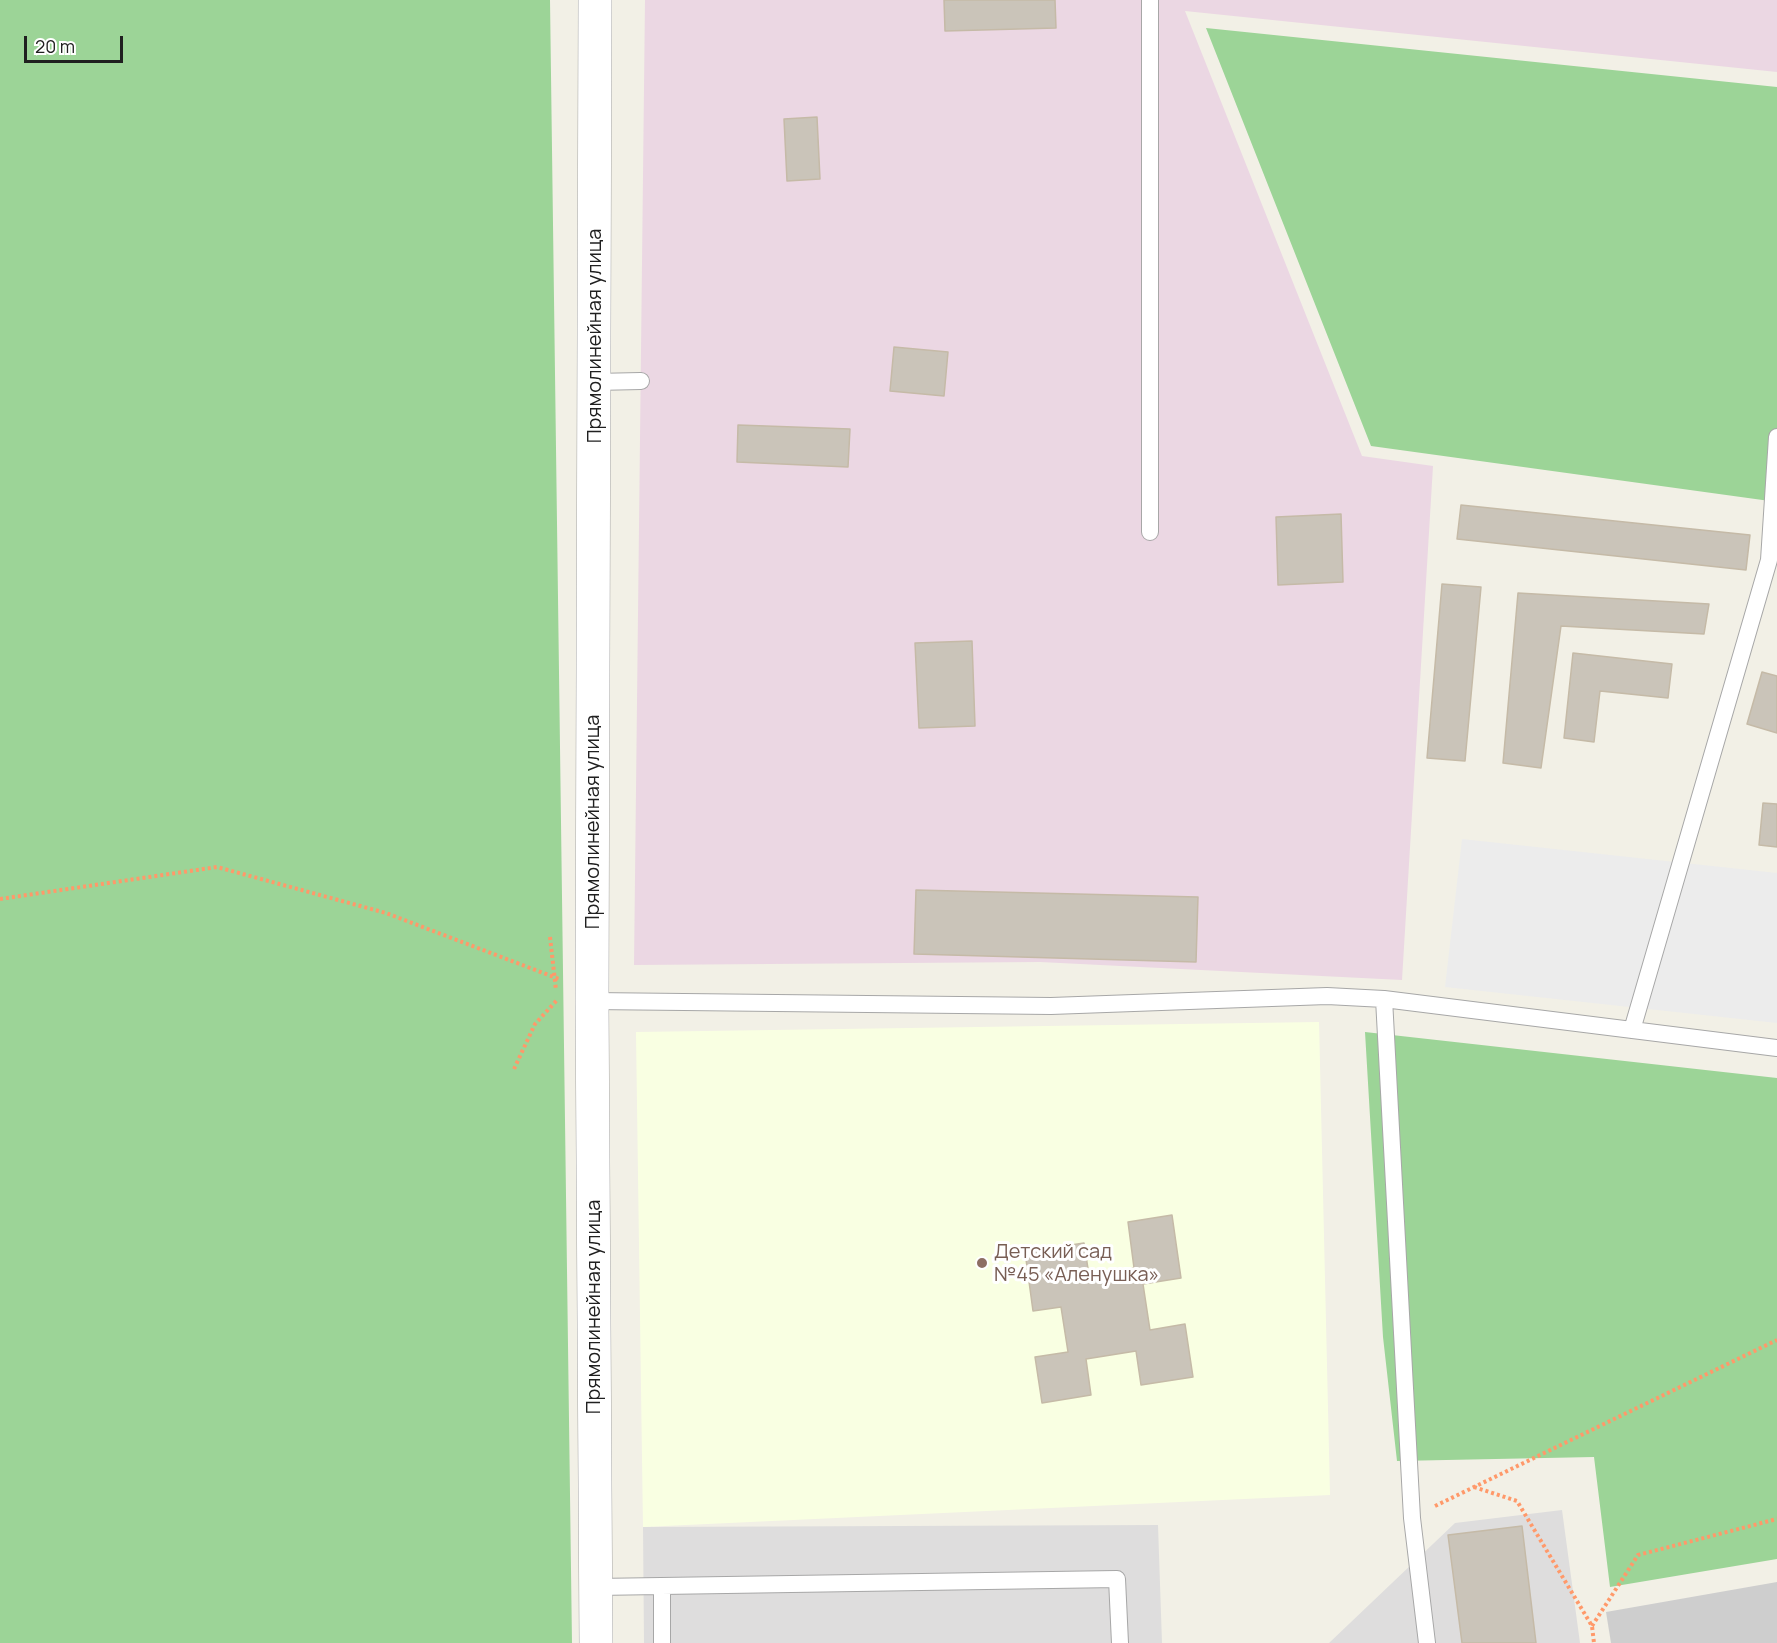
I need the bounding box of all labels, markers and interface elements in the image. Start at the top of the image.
scale bar [27,24,126,62]
text: 20 m [35,34,75,58]
street label: Прямолинейная улица [583,229,607,443]
street label: Прямолинейная улица [581,715,605,929]
street label: Прямолинейная улица [582,1200,606,1414]
place label: Детский сад №45 «Аленушка» [994,1240,1159,1287]
marker: Детский сад №45 «Аленушка» [975,1256,989,1270]

